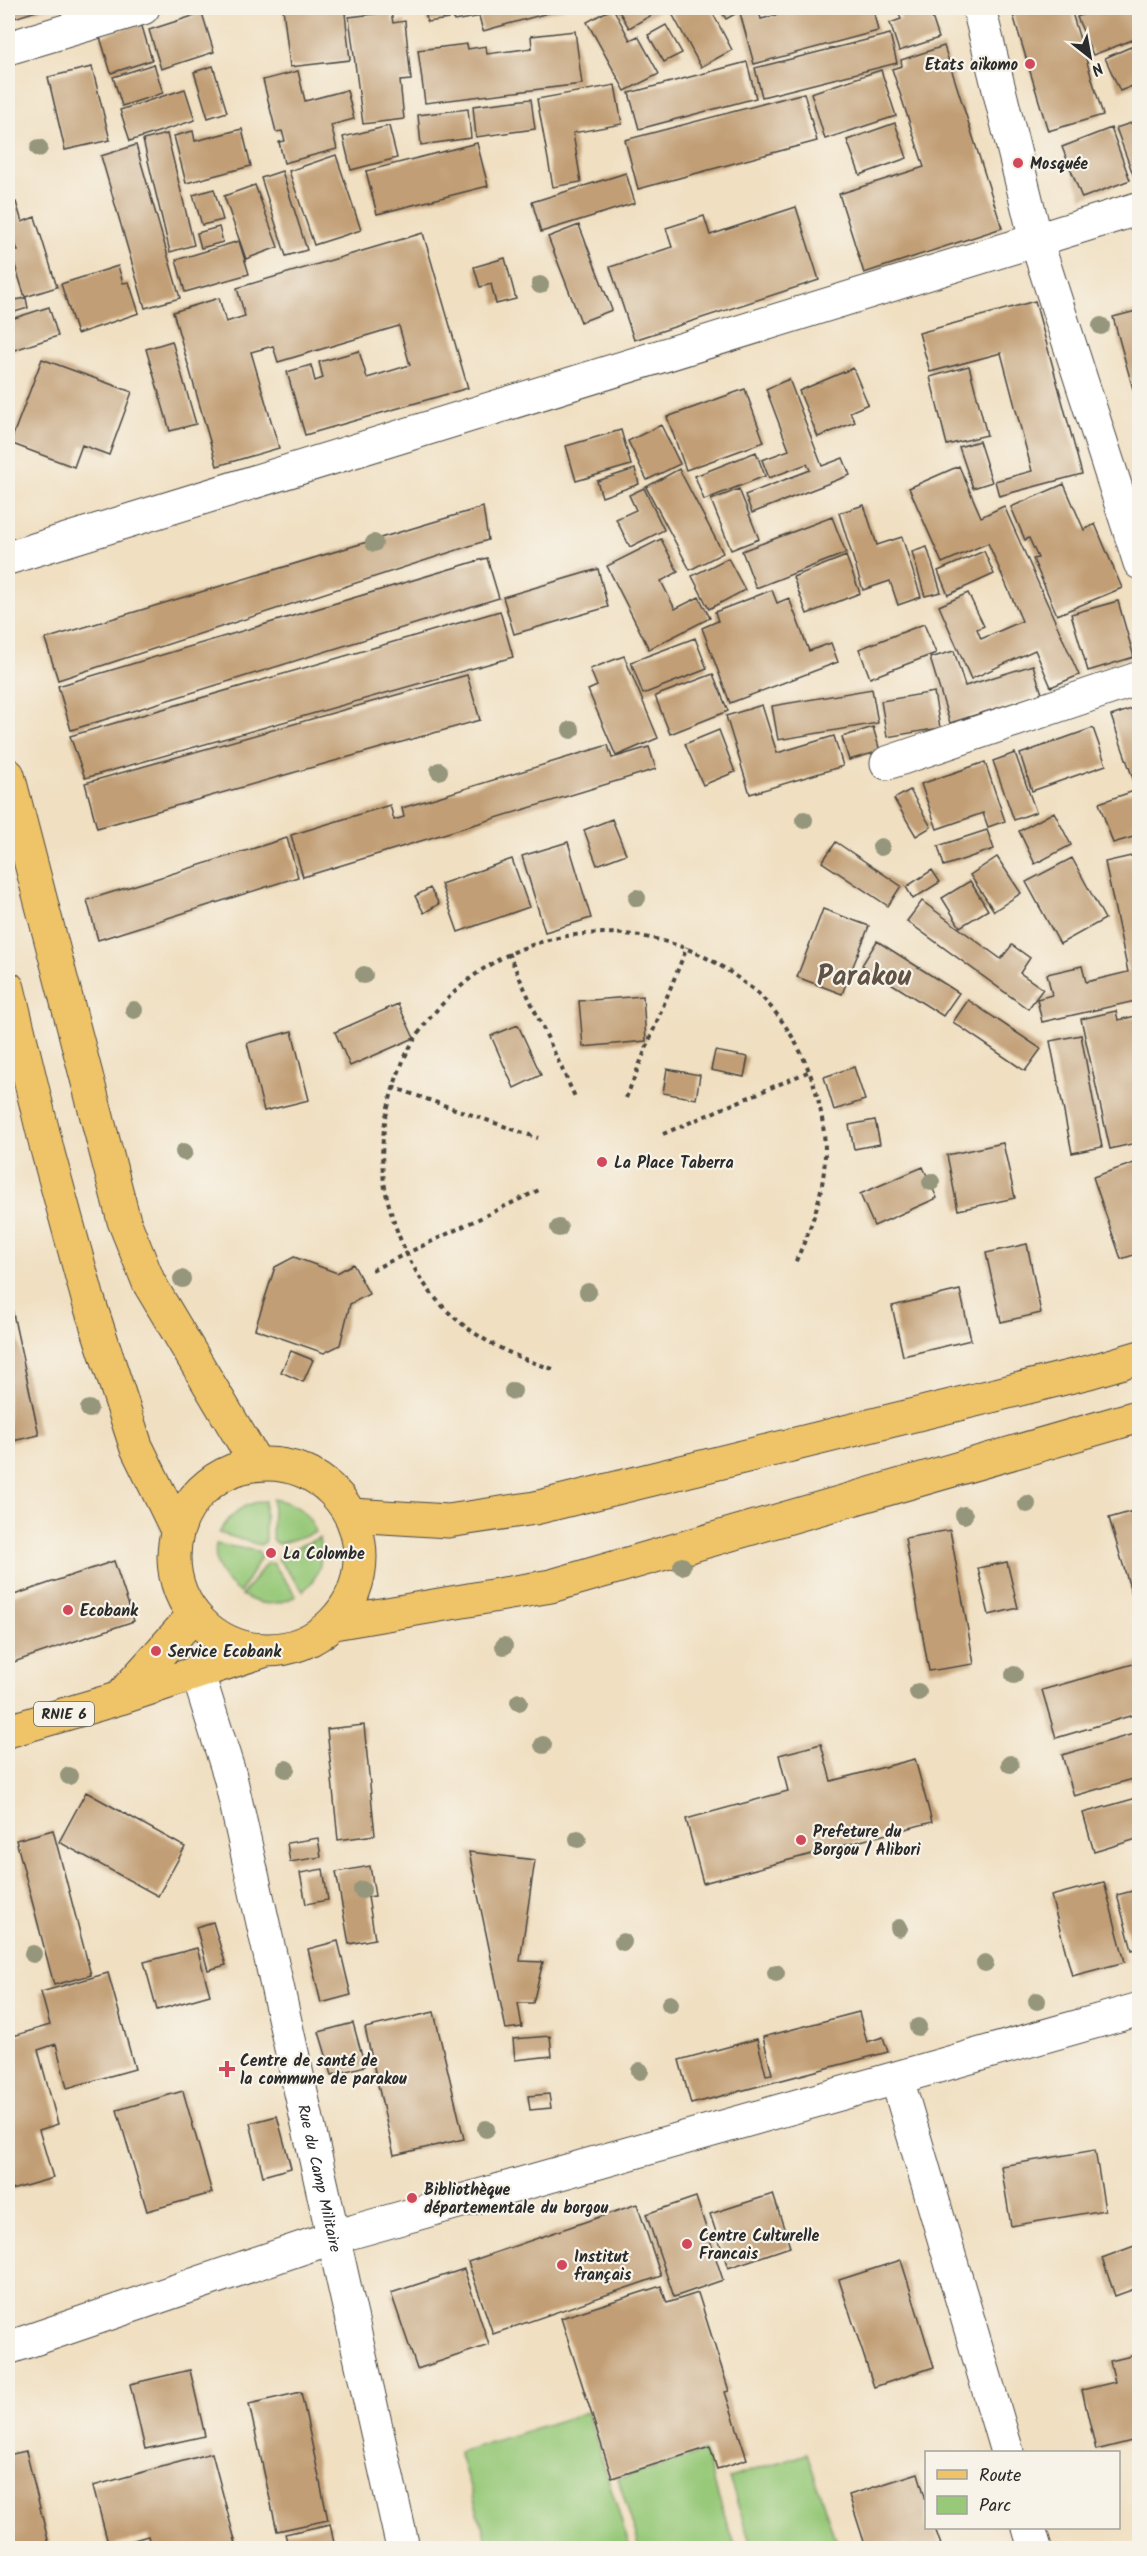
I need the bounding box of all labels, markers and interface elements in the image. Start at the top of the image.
north arrow [1060,27,1120,87]
place label: Etats aïkomo [925,53,1018,78]
text: N [1086,55,1108,82]
marker: Etats aïkomo [1023,57,1037,71]
place label: Mosquée [1030,152,1088,177]
marker: Mosquée [1011,156,1025,170]
district label: Parakou [817,955,912,1000]
place label: La Place Taberra [614,1151,734,1176]
marker: La Place Taberra [595,1155,609,1169]
place label: La Colombe [283,1542,365,1567]
marker: La Colombe [264,1546,278,1560]
place label: Ecobank [80,1599,139,1624]
marker: Ecobank [61,1603,75,1617]
place label: Service Ecobank [168,1640,282,1665]
marker: Service Ecobank [149,1644,163,1658]
road number: RNIE 6 [34,1702,94,1726]
place label: Prefeture du Borgou / Alibori [813,1820,921,1863]
marker: Prefeture du Borgou / Alibori [794,1833,808,1847]
place label: Centre de santé de la commune de parakou [240,2049,407,2092]
marker: Centre de santé de la commune de parakou [218,2060,236,2078]
street label: Rue du Camp Militaire [290,2102,347,2255]
place label: Bibliothèque départementale du borgou [424,2178,609,2221]
marker: Bibliothèque départementale du borgou [405,2191,419,2205]
place label: Centre Culturelle Francais [699,2224,820,2267]
marker: Centre Culturelle Francais [680,2237,694,2251]
place label: Institut français [574,2245,632,2288]
marker: Institut français [555,2258,569,2272]
legend [925,2451,1120,2529]
text: Route [979,2462,1021,2491]
text: Parc [979,2492,1011,2521]

